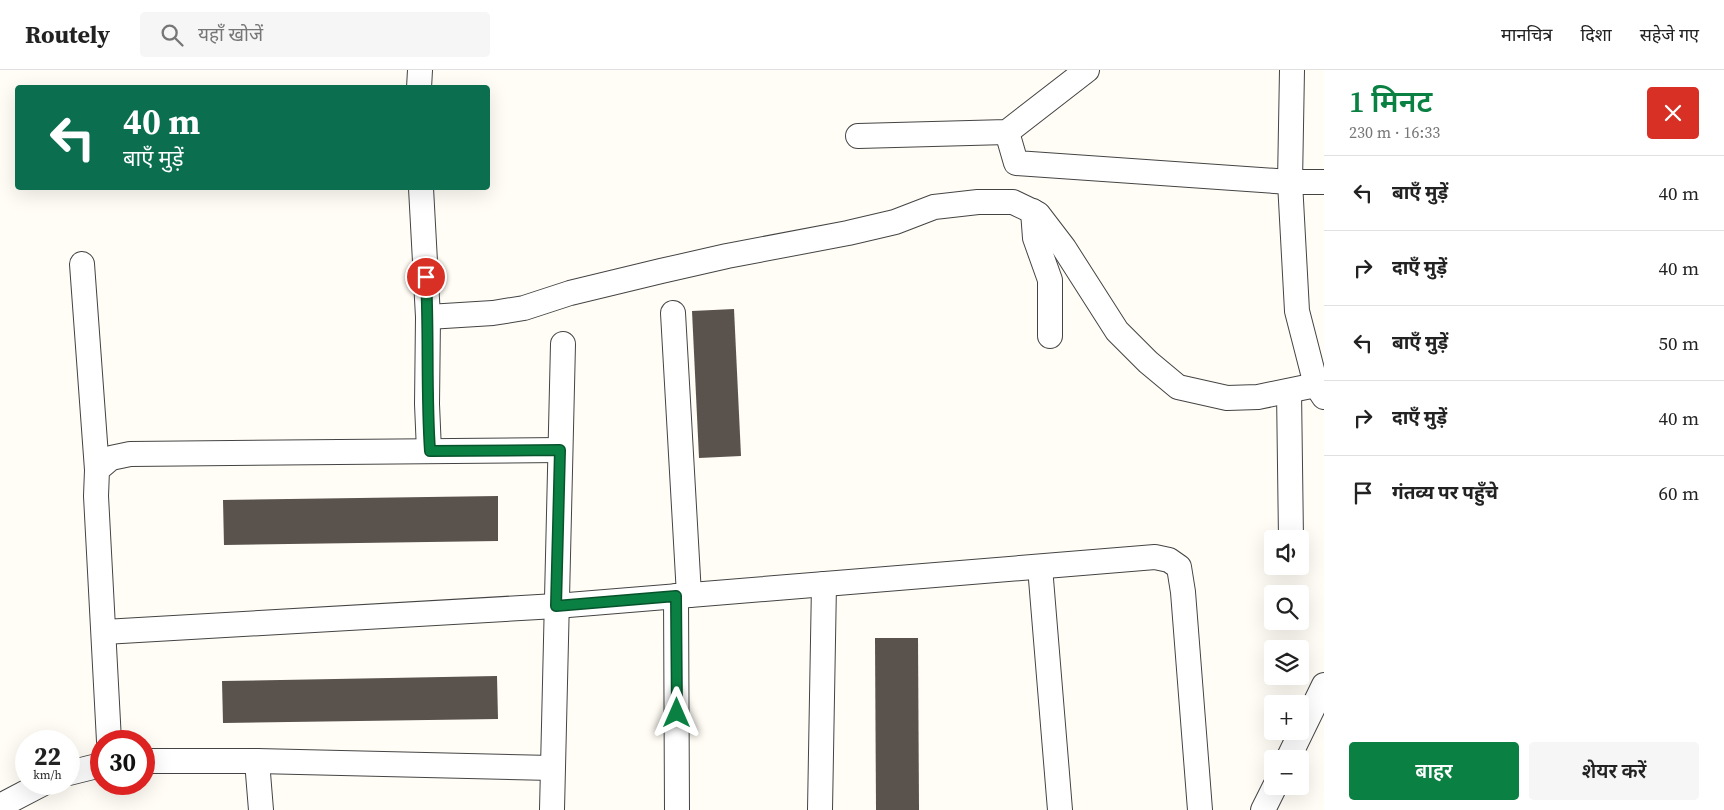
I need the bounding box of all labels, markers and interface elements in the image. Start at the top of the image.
search box [140,12,490,57]
text: Routely [25,18,110,51]
icon: search [158,21,186,49]
text: यहाँ खोजें [198,21,263,47]
text: मानचित्र [1501,22,1553,47]
text: दिशा [1581,22,1612,47]
text: सहेजे गए [1640,22,1699,47]
text: 1 मिनट [1349,81,1432,122]
button: close [1647,87,1699,139]
text: 40 m [123,98,200,146]
icon: left [40,105,105,170]
text: 230 m · 16:33 [1349,121,1440,143]
text: बाएँ मुड़ें [123,143,183,173]
icon: left [1349,179,1377,207]
text: बाएँ मुड़ें [1392,179,1448,205]
text: 40 m [1658,180,1699,206]
icon: right [1349,254,1377,282]
text: दाएँ मुड़ें [1392,254,1447,280]
text: 40 m [1658,255,1699,281]
pin [405,256,447,298]
icon: arrive [412,263,440,291]
icon: left [1349,329,1377,357]
text: बाएँ मुड़ें [1392,329,1448,355]
text: 50 m [1658,330,1699,356]
icon: right [1349,404,1377,432]
text: दाएँ मुड़ें [1392,404,1447,430]
text: 40 m [1658,405,1699,431]
icon: arrive [1349,479,1377,507]
text: गंतव्य पर पहुँचे [1392,479,1498,505]
text: 60 m [1658,480,1699,506]
map controls [1264,530,1309,795]
button: sound [1264,530,1309,575]
button: search [1264,585,1309,630]
button: layers [1264,640,1309,685]
position arrow [650,686,702,738]
button: + [1264,695,1309,740]
speed limit sign: 30 [90,730,155,795]
text: 22 [34,739,61,773]
button: बाहर [1349,742,1519,800]
button: शेयर करें [1529,742,1699,800]
button: − [1264,750,1309,795]
text: km/h [33,767,62,783]

